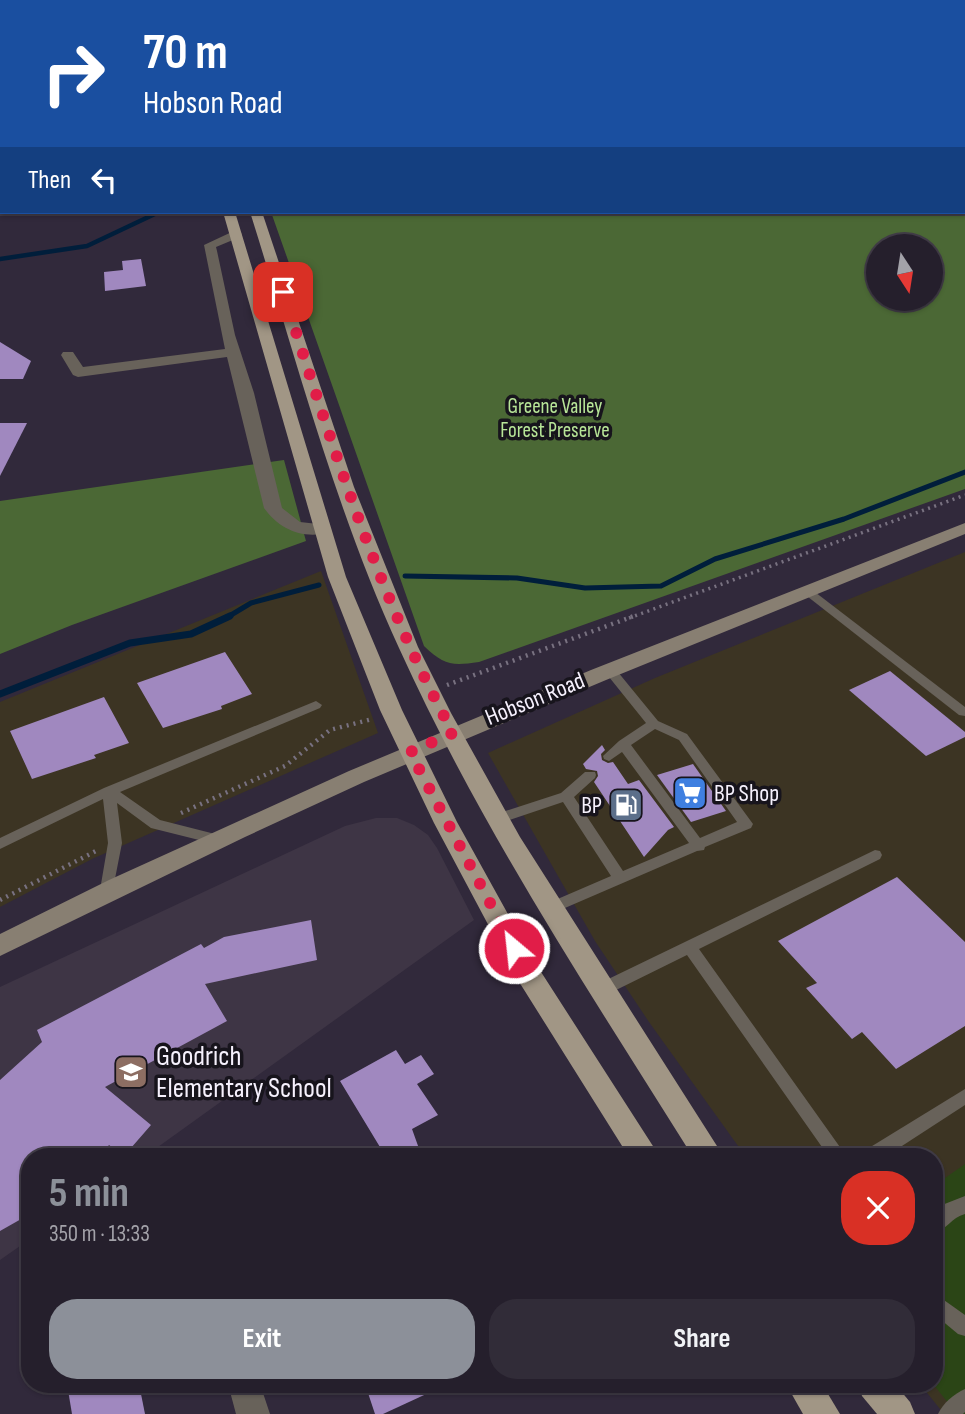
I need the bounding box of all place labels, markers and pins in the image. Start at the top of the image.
pin [253,262,313,322]
supermarket icon: BP Shop [671,774,709,812]
place label: BP Shop [714,779,779,808]
fuel station icon: BP [607,786,645,824]
place label: BP [581,791,602,820]
place label: Goodrich Elementary School [156,1040,332,1105]
school or university icon: Goodrich Elementary School [112,1053,150,1091]

